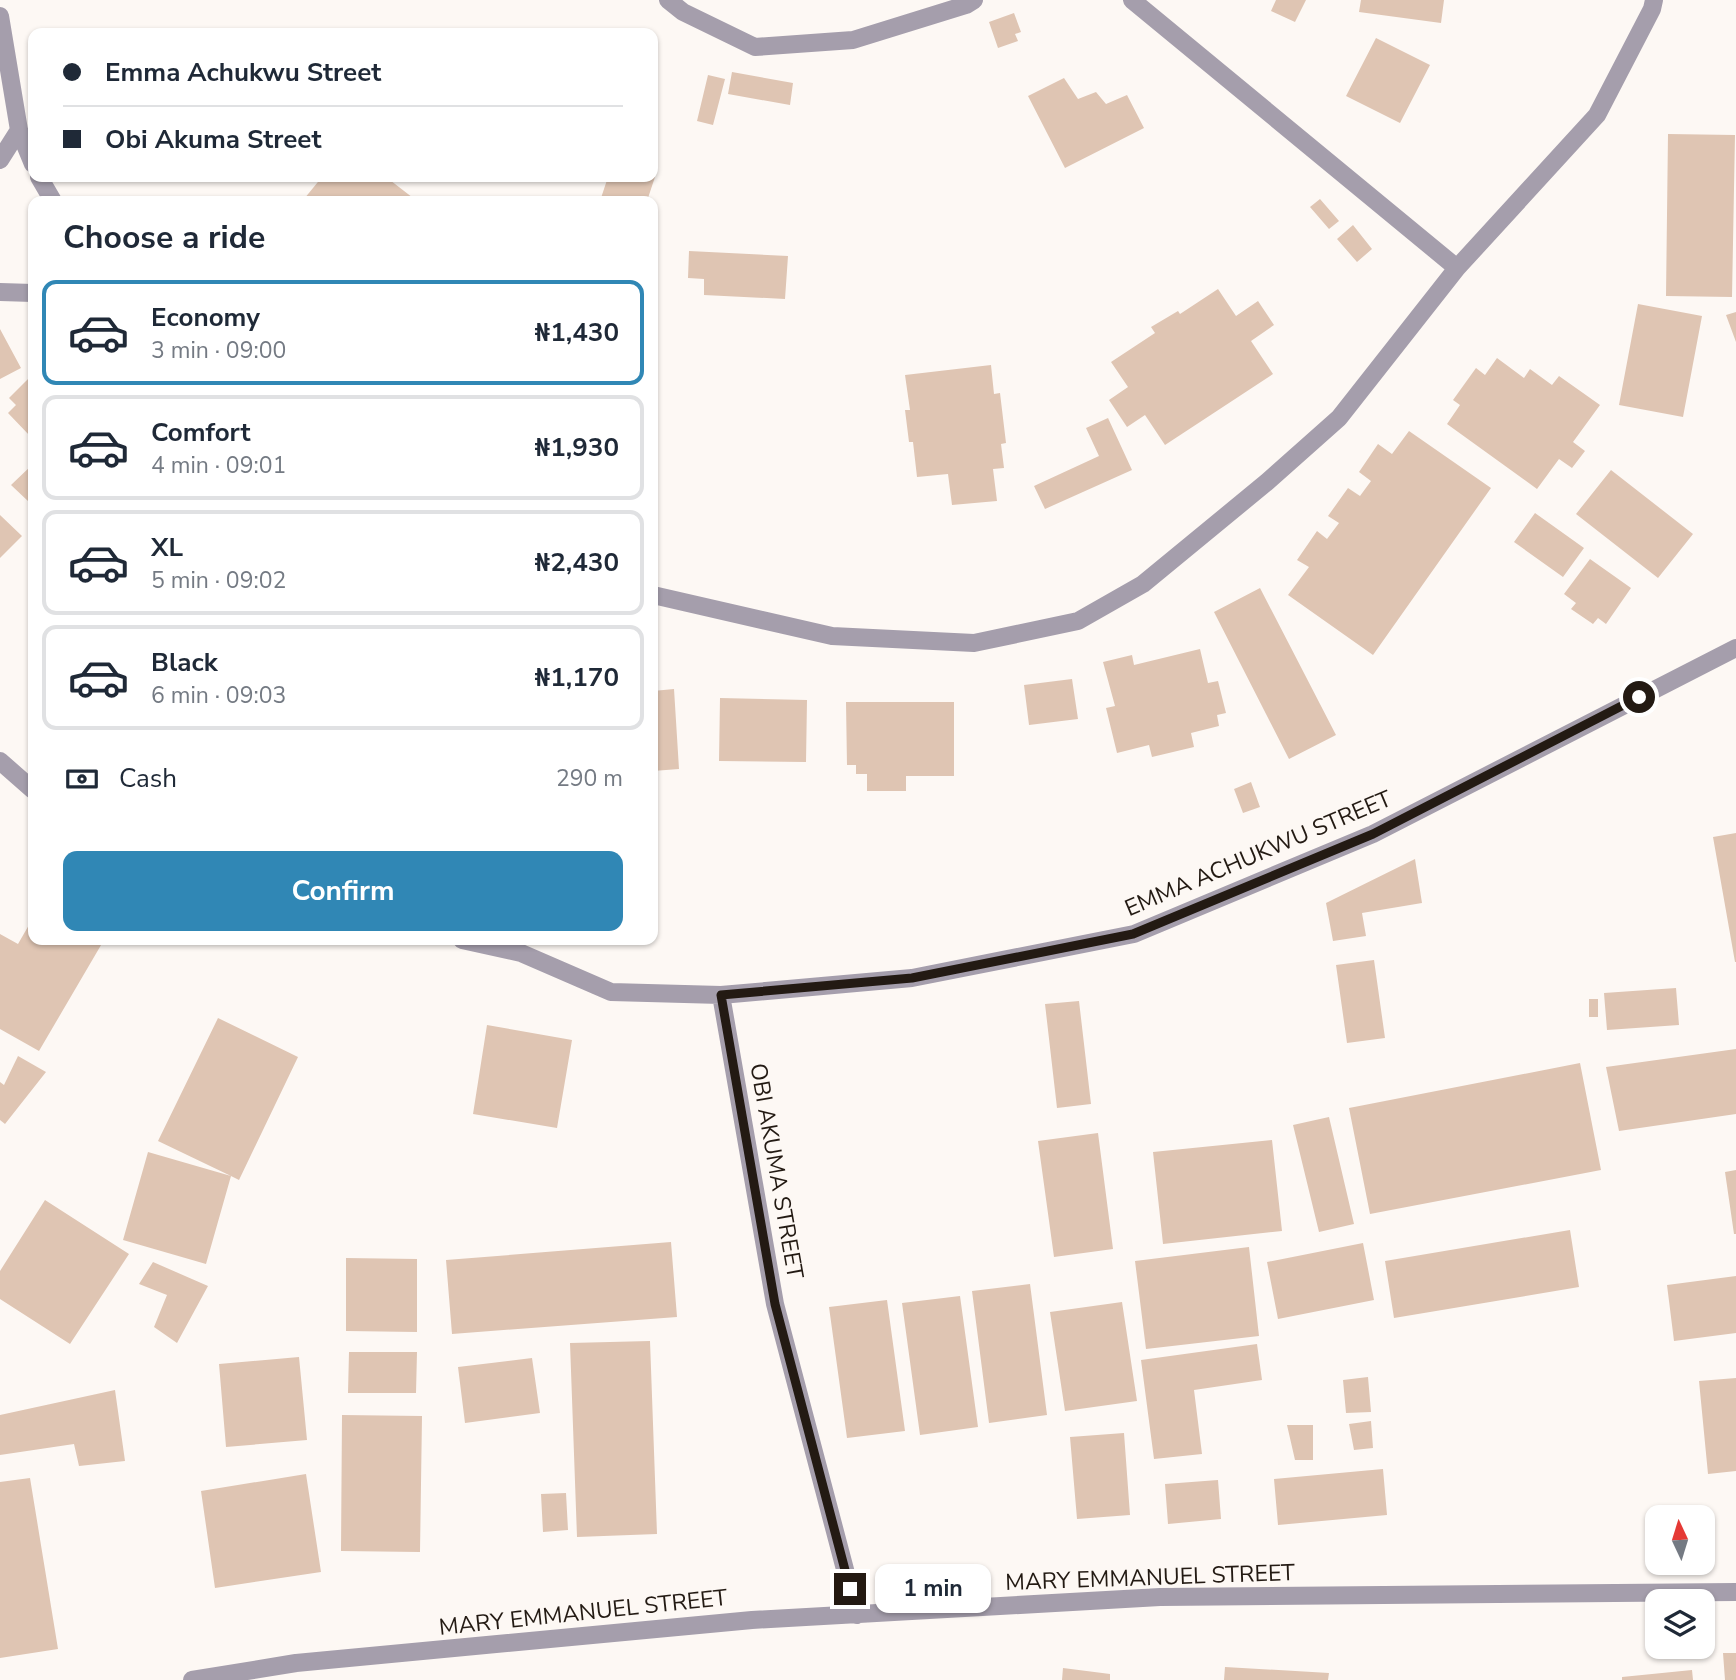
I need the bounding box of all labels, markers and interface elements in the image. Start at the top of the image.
text: Emma Achukwu Street [105,55,381,90]
text: Obi Akuma Street [105,122,321,157]
text: Choose a ride [63,216,265,259]
text: Economy [151,300,260,335]
icon: car [67,301,130,364]
text: ₦1,430 [535,315,619,350]
text: 3 min · 09:00 [151,335,286,366]
text: Comfort [151,415,251,450]
icon: car [67,416,130,479]
text: ₦1,930 [535,430,619,465]
text: 4 min · 09:01 [151,450,286,481]
text: XL [151,530,183,565]
icon: car [67,531,130,594]
text: ₦2,430 [535,545,619,580]
text: 5 min · 09:02 [151,565,286,596]
text: Black [151,645,218,680]
icon: car [67,646,130,709]
text: ₦1,170 [535,660,619,695]
text: 6 min · 09:03 [151,680,286,711]
route start [1623,681,1655,713]
icon: cash [63,760,101,798]
text: Cash [119,761,177,796]
text: 290 m [556,763,623,794]
street label: EMMA ACHUKWU STREET [1120,783,1397,924]
button: Confirm [63,851,623,931]
street label: OBI AKUMA STREET [742,1061,811,1281]
north arrow [1645,1505,1715,1575]
map controls [1645,1505,1715,1659]
street label: MARY EMMANUEL STREET [1005,1557,1296,1598]
callout: 1 min [874,1564,990,1614]
route end [834,1573,866,1605]
text: 1 min [903,1573,963,1604]
street label: MARY EMMANUEL STREET [437,1582,729,1643]
button: layers [1645,1589,1715,1659]

